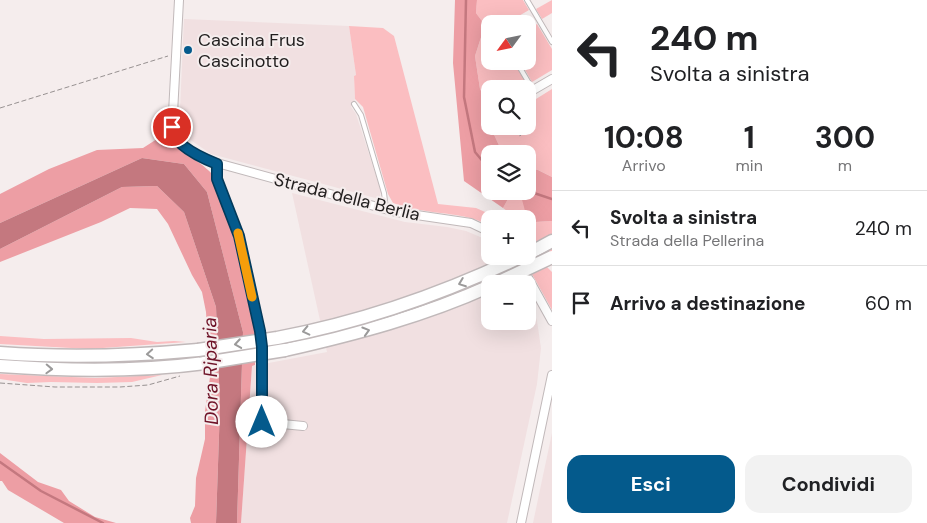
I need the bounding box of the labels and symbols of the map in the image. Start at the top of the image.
north arrow [481,15,536,70]
place label: Cascina Frus Cascinotto [198,28,305,73]
marker: Cascina Frus Cascinotto [182,44,194,56]
pin [151,106,193,148]
street label: Strada della Berlia [271,167,423,227]
one-way arrow [458,277,466,287]
water label: Dora Riparia [197,317,224,425]
one-way arrow [302,325,311,336]
one-way arrow [362,326,370,336]
one-way arrow [233,338,242,348]
one-way arrow [145,348,153,359]
one-way arrow [45,364,53,374]
position arrow [235,395,287,447]

